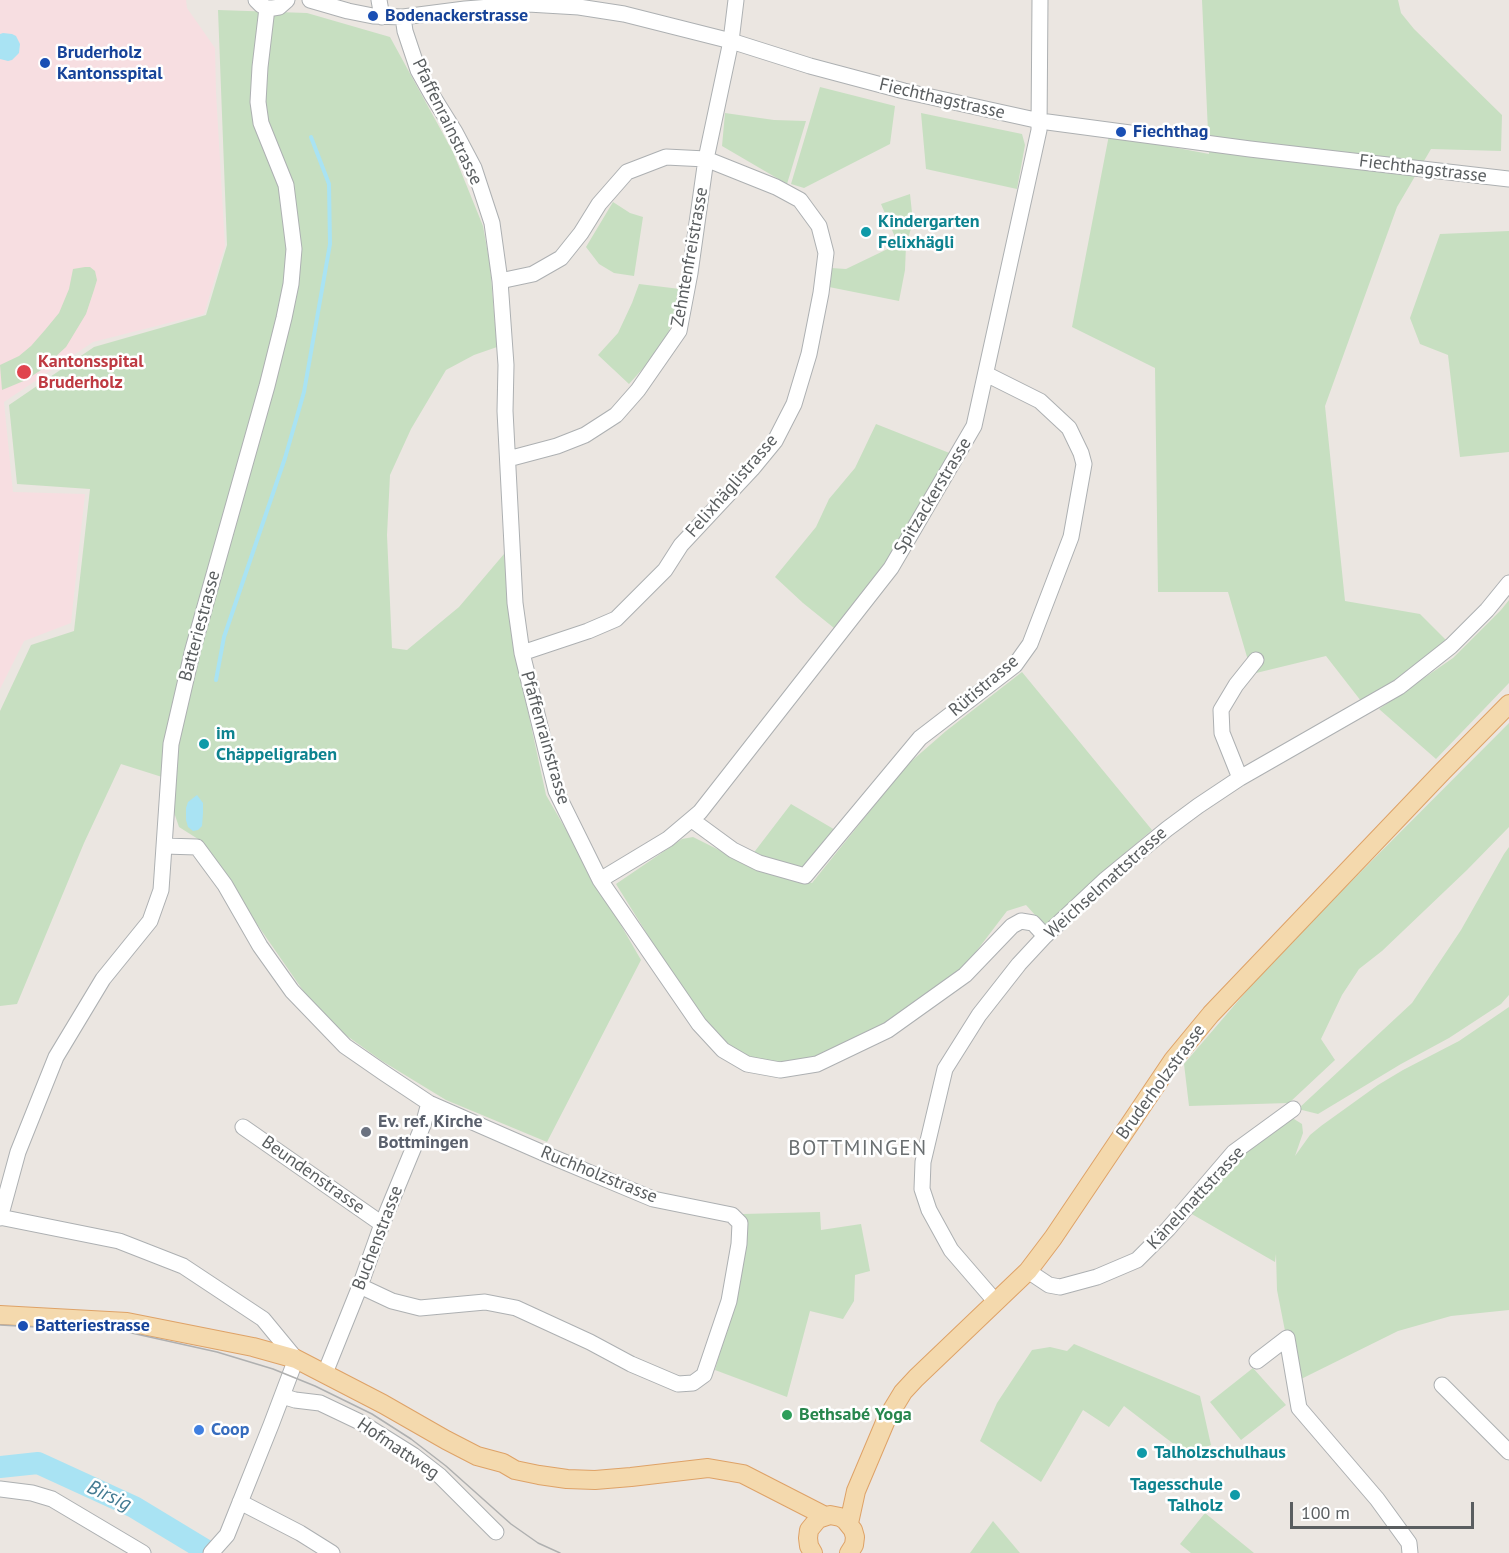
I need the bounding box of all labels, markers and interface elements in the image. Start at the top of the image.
place label: Bodenackerstrasse [385,5,528,27]
marker: Bodenackerstrasse [366,9,380,23]
place label: Bruderholz Kantonsspital [57,42,162,84]
street label: Pfaffenrainstrasse [407,55,487,189]
marker: Bruderholz Kantonsspital [38,56,52,70]
street label: Fiechthagstrasse [877,74,1007,124]
place label: Fiechthag [1133,121,1208,143]
marker: Fiechthag [1114,125,1128,139]
street label: Fiechthagstrasse [1358,150,1488,188]
street label: Zehntenfreistrasse [667,185,713,329]
place label: Kindergarten Felixhägli [878,211,980,254]
marker: Kindergarten Felixhägli [859,225,873,239]
place label: Kantonsspital Bruderholz [38,351,143,394]
marker: Kantonsspital Bruderholz [15,363,33,381]
street label: Felixhäglistrasse [681,430,783,542]
street label: Spitzackerstrasse [890,434,976,558]
street label: Batteriestrasse [175,568,225,684]
street label: Rütistrasse [945,651,1023,721]
street label: Pfaffenrainstrasse [516,669,574,807]
place label: im Chäppeligraben [216,723,337,766]
marker: im Chäppeligraben [197,737,211,751]
street label: Weichselmattstrasse [1040,823,1172,943]
street label: Bruderholzstrasse [1112,1020,1210,1144]
place label: Ev. ref. Kirche Bottmingen [378,1111,483,1154]
marker: Ev. ref. Kirche Bottmingen [359,1125,373,1139]
street label: Beundenstrasse [257,1131,369,1219]
district label: BOTTMINGEN [788,1136,928,1162]
street label: Ruchholzstrasse [537,1142,661,1208]
street label: Känelmattstrasse [1143,1142,1249,1254]
street label: Buchenstrasse [348,1183,408,1293]
place label: Batteriestrasse [35,1315,150,1337]
marker: Batteriestrasse [16,1319,30,1333]
place label: Bethsabé Yoga [799,1404,912,1426]
marker: Bethsabé Yoga [780,1408,794,1422]
street label: Hofmattweg [353,1414,443,1484]
place label: Coop [211,1419,249,1441]
marker: Coop [192,1423,206,1437]
place label: Talholzschulhaus [1154,1442,1286,1464]
marker: Talholzschulhaus [1135,1446,1149,1460]
place label: Tagesschule Talholz [1130,1474,1223,1516]
water label: Birsig [83,1475,135,1517]
marker: Tagesschule Talholz [1228,1488,1242,1502]
scale bar [1293,1490,1478,1528]
text: 100 m [1301,1501,1350,1524]

